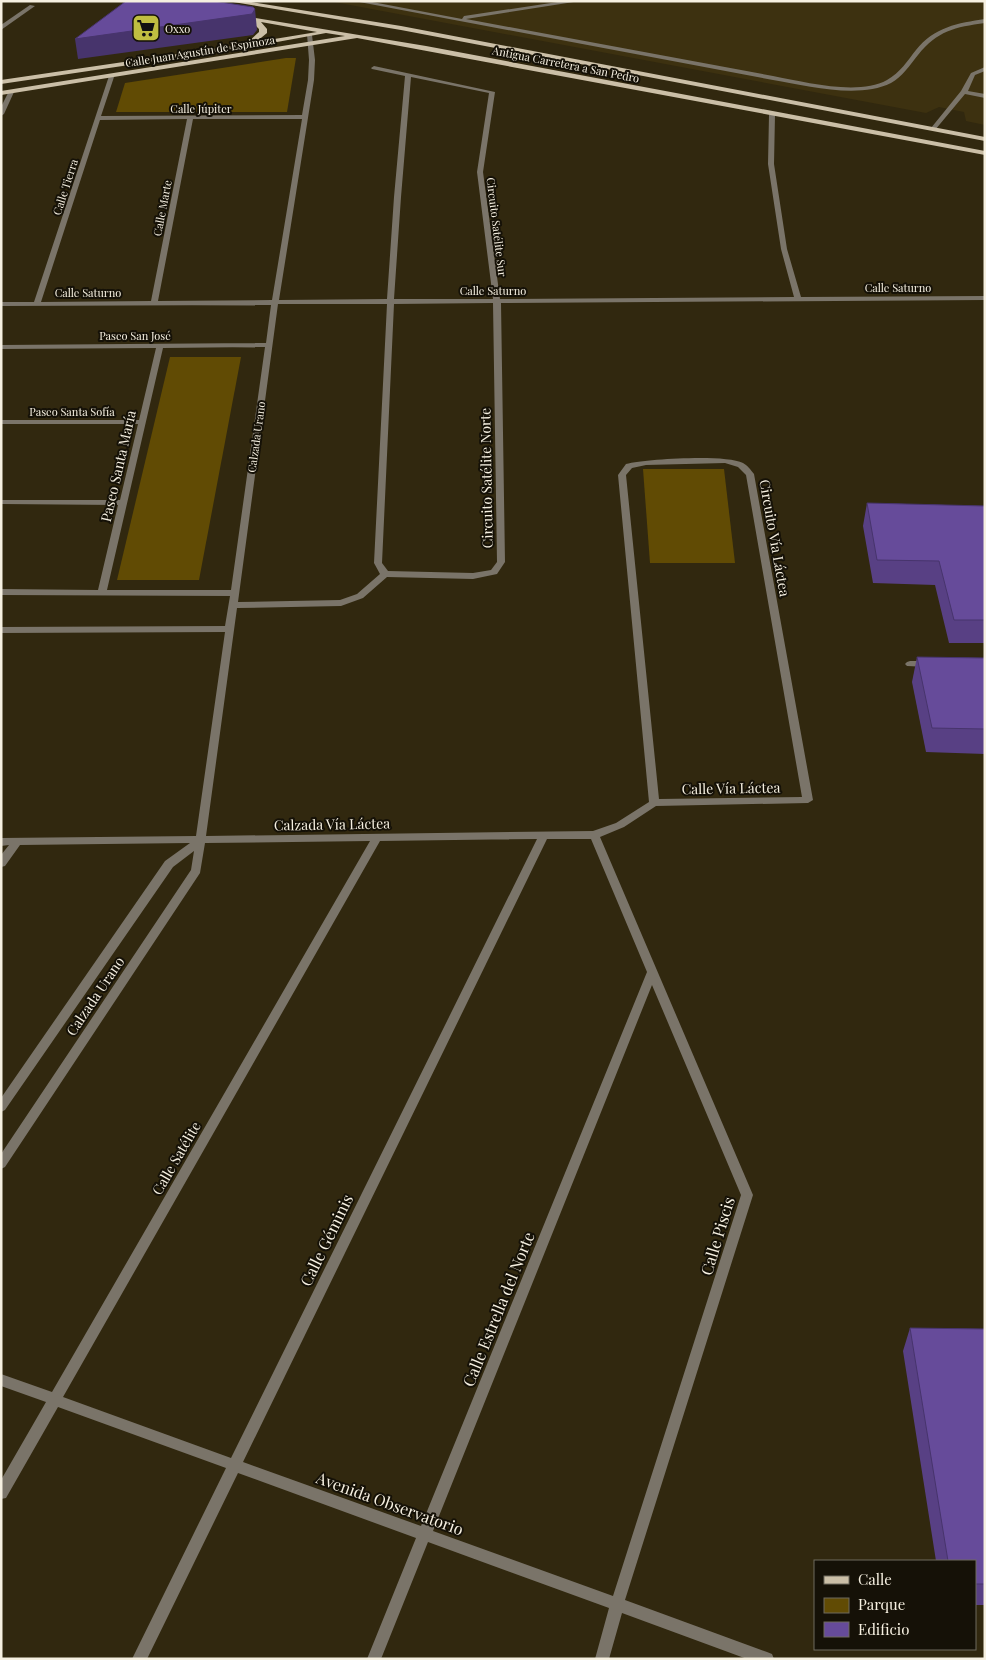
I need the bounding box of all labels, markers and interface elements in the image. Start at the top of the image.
supermarket icon: Oxxo [131,13,161,43]
place label: Oxxo [165,21,190,36]
street label: Calle Juan Agustín de Espinoza [124,32,276,70]
street label: Antigua Carretera a San Pedro [490,42,641,86]
street label: Calle Júpiter [170,101,232,116]
street label: Calle Tierra [49,157,81,217]
street label: Circuito Satélite Sur [483,177,511,278]
street label: Calle Marte [149,178,175,237]
street label: Calle Saturno [865,280,931,295]
street label: Calle Saturno [460,283,526,298]
street label: Calle Saturno [55,285,121,300]
street label: Paseo San José [99,328,171,343]
street label: Calzada Urano [244,400,268,474]
street label: Paseo Santa Sofía [29,404,115,419]
street label: Paseo Santa María [96,408,140,524]
street label: Circuito Satélite Norte [475,408,497,548]
street label: Circuito Vía Láctea [755,478,795,598]
street label: Calle Vía Láctea [681,778,781,798]
street label: Calzada Vía Láctea [274,813,390,835]
street label: Calzada Urano [62,953,129,1039]
street label: Calle Satélite [147,1118,205,1198]
street label: Calle Géminis [295,1191,357,1289]
street label: Calle Piscis [695,1194,739,1278]
street label: Calle Estrella del Norte [457,1229,539,1389]
street label: Avenida Observatorio [313,1466,467,1539]
legend [814,1560,976,1650]
text: Calle [858,1569,892,1589]
text: Parque [858,1594,905,1614]
text: Edificio [858,1619,909,1639]

